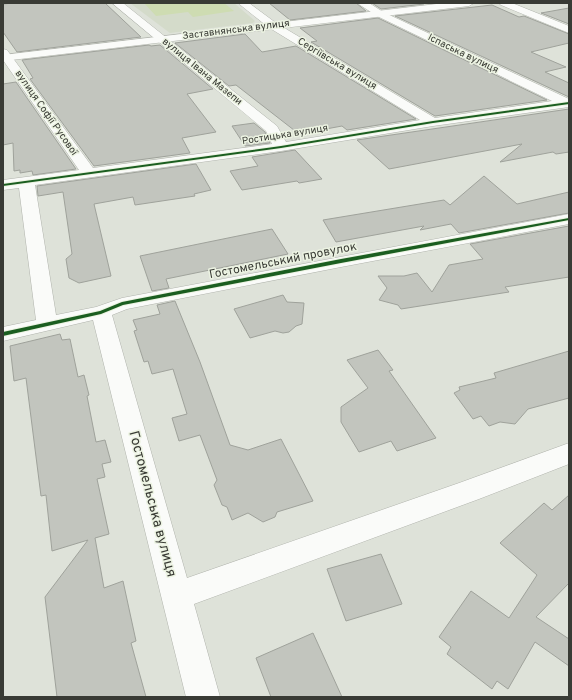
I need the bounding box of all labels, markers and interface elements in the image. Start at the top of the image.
street label: Заставнянська вулиця [182,17,290,43]
street label: Іспаська вулиця [426,31,500,77]
street label: Сергіївська вулиця [295,35,379,93]
street label: вулиця Івана Мазепи [159,36,245,109]
street label: вулиця Софії Русової [12,68,81,158]
street label: Ростицька вулиця [241,122,329,148]
street label: Гостомельський провулок [208,239,358,283]
street label: Гостомельська вулиця [124,429,180,579]

